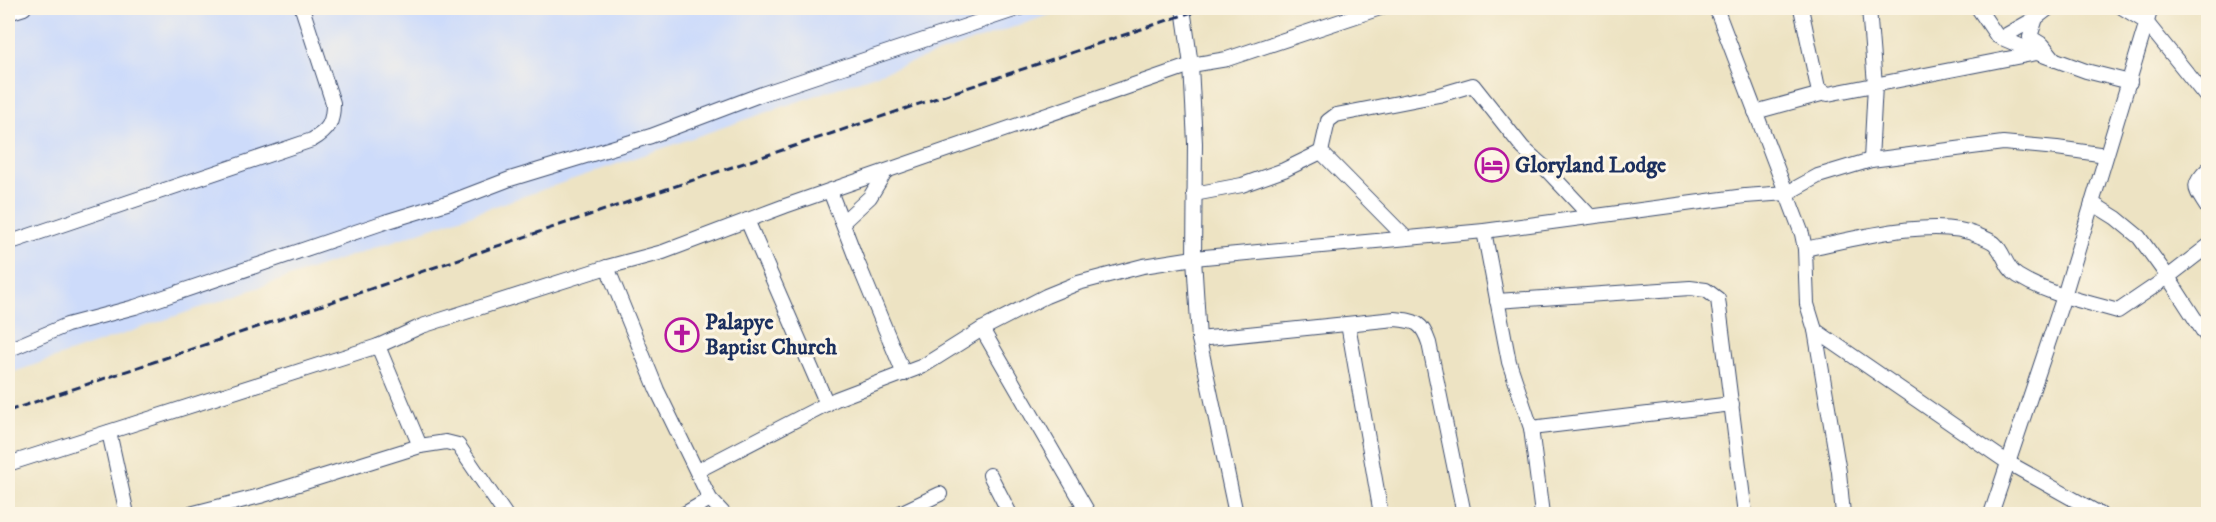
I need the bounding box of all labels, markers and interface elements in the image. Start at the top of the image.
hotel icon: Gloryland Lodge [1474,147,1510,183]
place label: Gloryland Lodge [1515,152,1666,179]
place label: Palapye Baptist Church [705,309,837,361]
church icon: Palapye Baptist Church [664,317,700,353]

